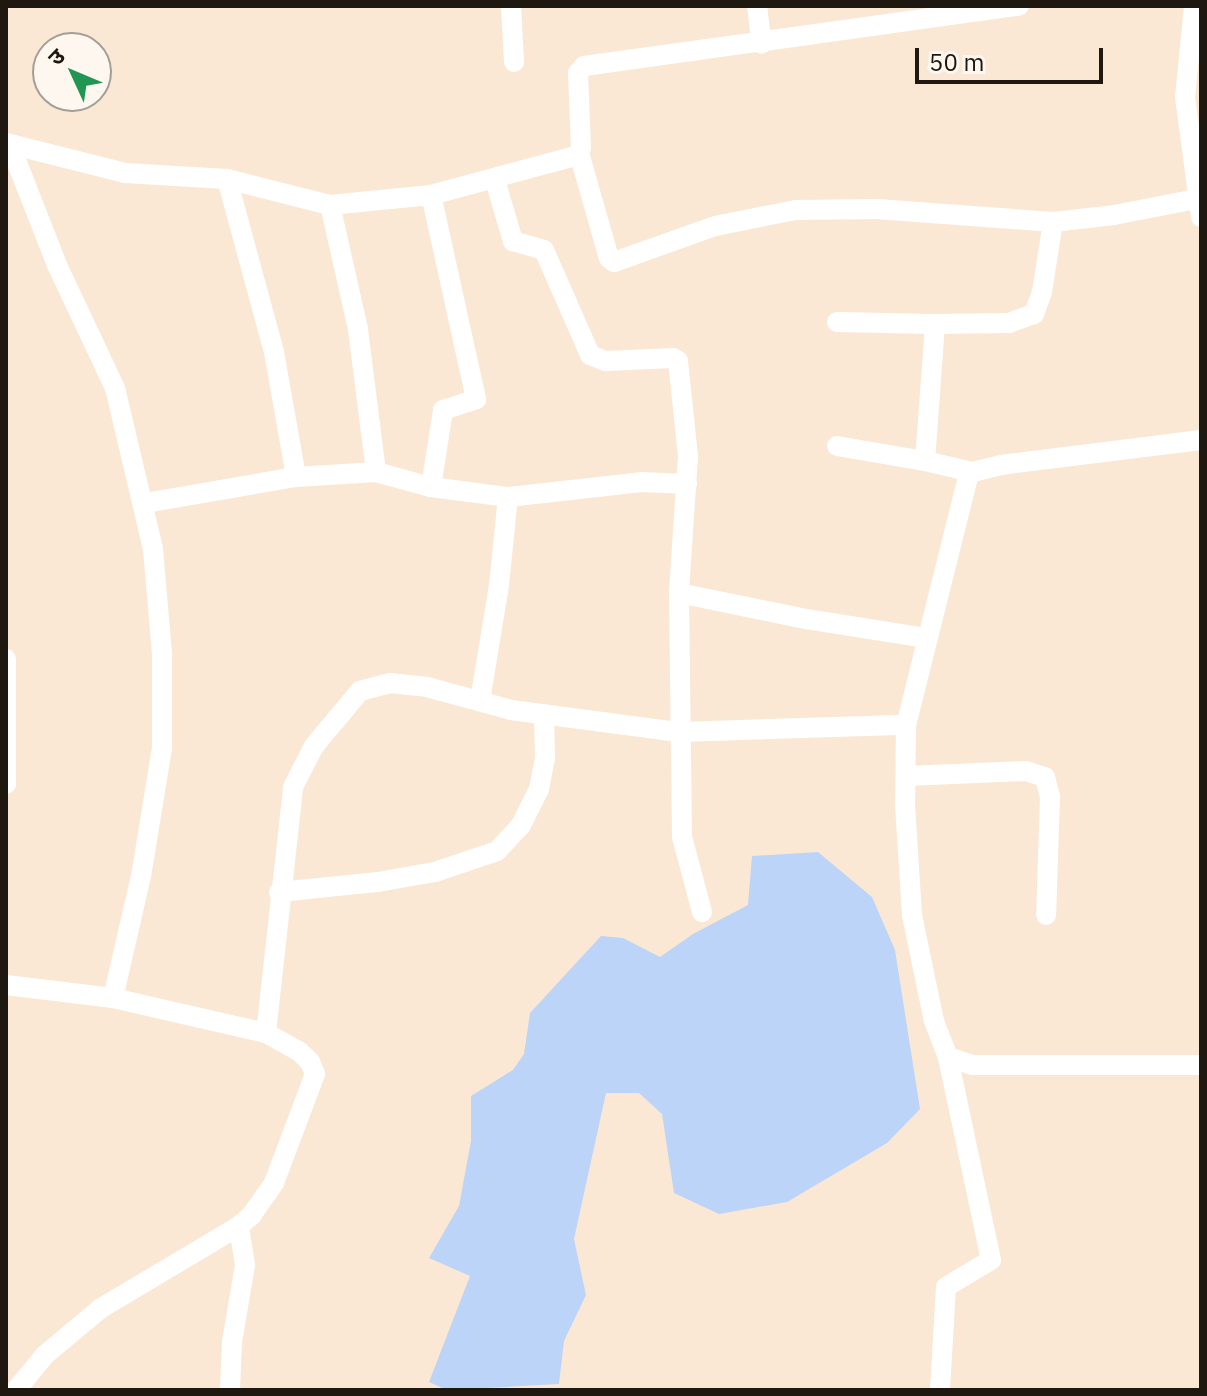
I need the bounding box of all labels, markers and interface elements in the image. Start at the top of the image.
north arrow [32,32,112,112]
scale bar [919,32,1107,82]
text: उ [41,42,71,71]
text: 50 m [929,46,984,78]

